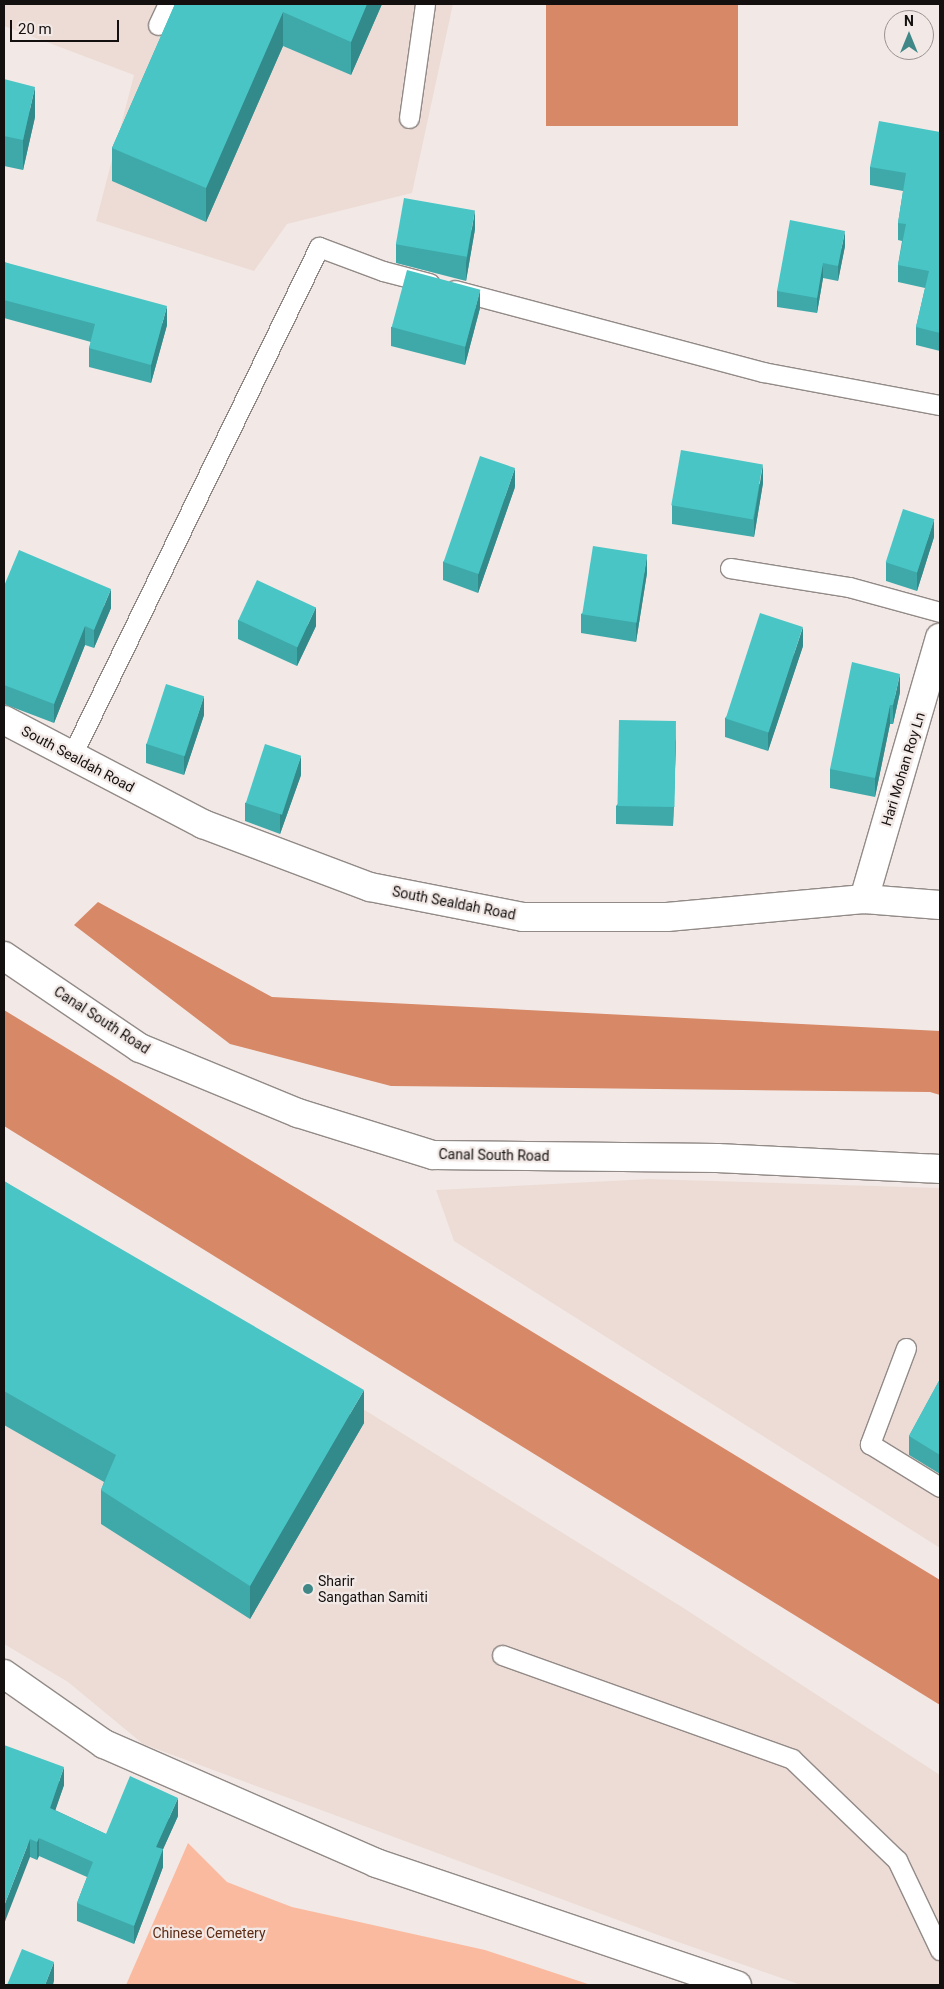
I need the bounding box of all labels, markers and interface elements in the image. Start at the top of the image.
scale bar [12,10,121,42]
north arrow [884,10,934,60]
text: N [904,13,914,29]
text: 20 m [18,20,52,38]
street label: Hari Mohan Roy Ln [878,710,928,828]
street label: South Sealdah Road [19,722,137,796]
street label: South Sealdah Road [391,883,517,923]
street label: Canal South Road [51,983,153,1057]
street label: Canal South Road [438,1146,550,1164]
place label: Sharir Sangathan Samiti [318,1573,428,1605]
marker: Sharir Sangathan Samiti [302,1583,314,1595]
park label: Chinese Cemetery [152,1925,266,1941]

